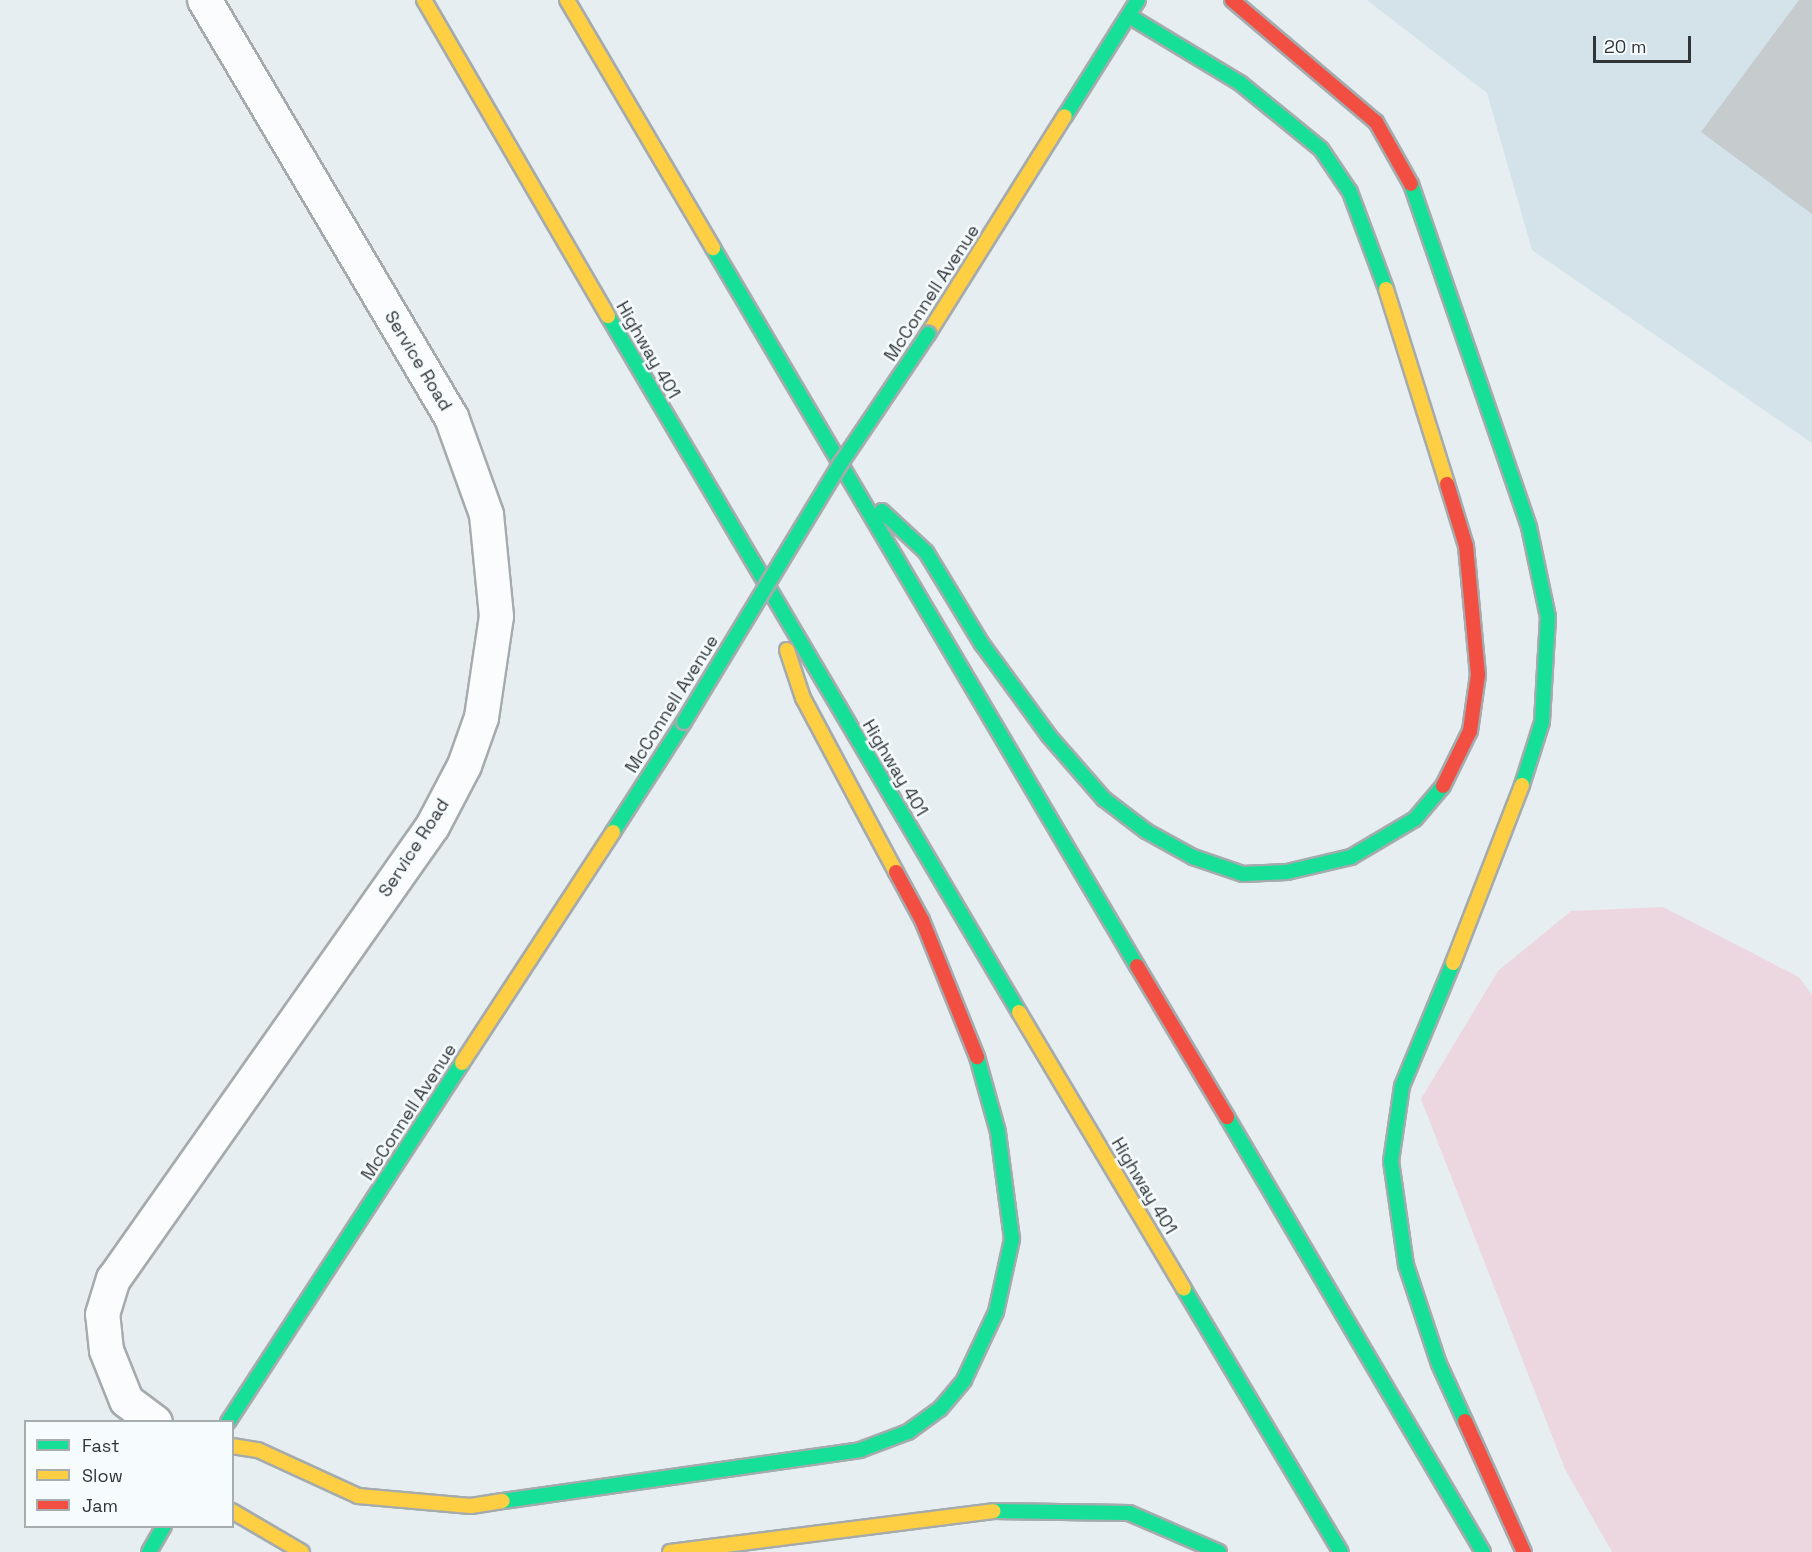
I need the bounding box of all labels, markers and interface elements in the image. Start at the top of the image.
scale bar [1596,24,1694,62]
text: 20 m [1604,35,1647,58]
street label: McConnell Avenue [880,221,984,365]
street label: Highway 401 [611,297,685,403]
street label: Service Road [380,307,456,415]
street label: McConnell Avenue [621,631,723,777]
street label: Highway 401 [858,716,932,820]
street label: Service Road [374,795,454,901]
street label: McConnell Avenue [357,1040,461,1184]
street label: Highway 401 [1107,1134,1181,1238]
legend [24,1420,234,1528]
text: Fast [82,1434,119,1457]
text: Slow [82,1464,123,1487]
text: Jam [82,1494,118,1517]

